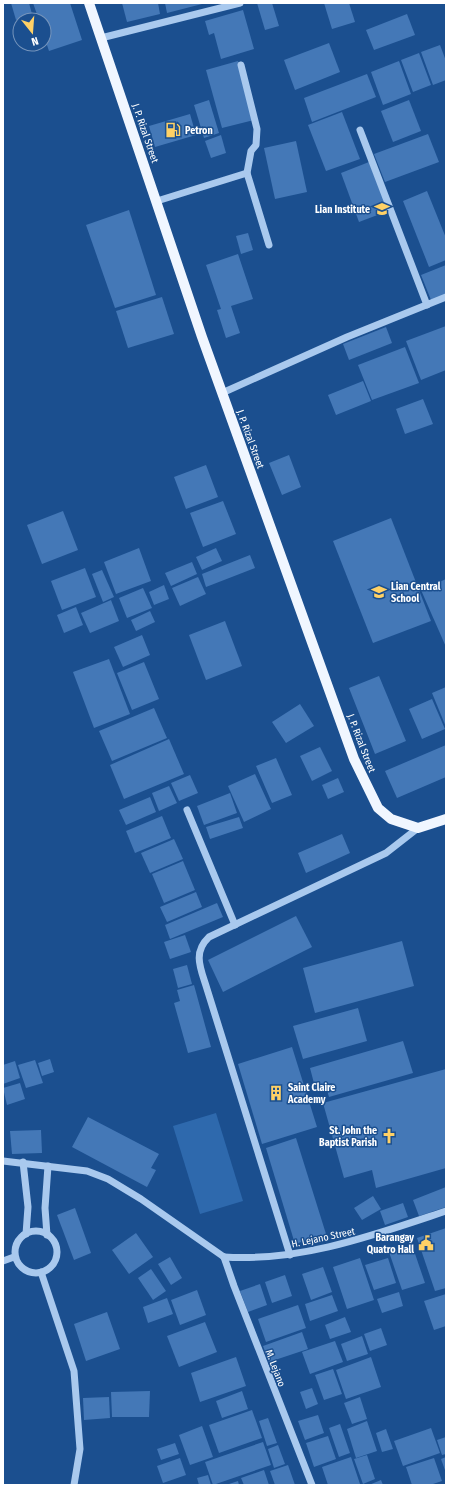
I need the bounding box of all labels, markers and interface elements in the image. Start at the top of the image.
north arrow [12,12,52,52]
text: N [30,34,40,48]
street label: J. P. Rizal Street [129,102,161,165]
fuel station icon: Petron [164,121,182,139]
place label: Petron [185,125,213,137]
school or university icon: Lian Institute [373,200,391,218]
place label: Lian Institute [315,204,370,216]
street label: J. P. Rizal Street [234,408,267,471]
place label: Lian Central School [391,581,441,605]
school or university icon: Lian Central School [370,583,388,601]
street label: J. P. Rizal Street [344,712,378,775]
place label: Saint Claire Academy [287,1082,335,1106]
building icon: Saint Claire Academy [267,1084,285,1102]
place label: St. John the Baptist Parish [319,1125,377,1149]
church icon: St. John the Baptist Parish [380,1127,398,1145]
street label: H. Lejano Street [290,1225,357,1251]
place label: Barangay Quatro Hall [367,1232,414,1256]
public building icon: Barangay Quatro Hall [417,1234,435,1252]
street label: M. Lejano [263,1348,288,1389]

